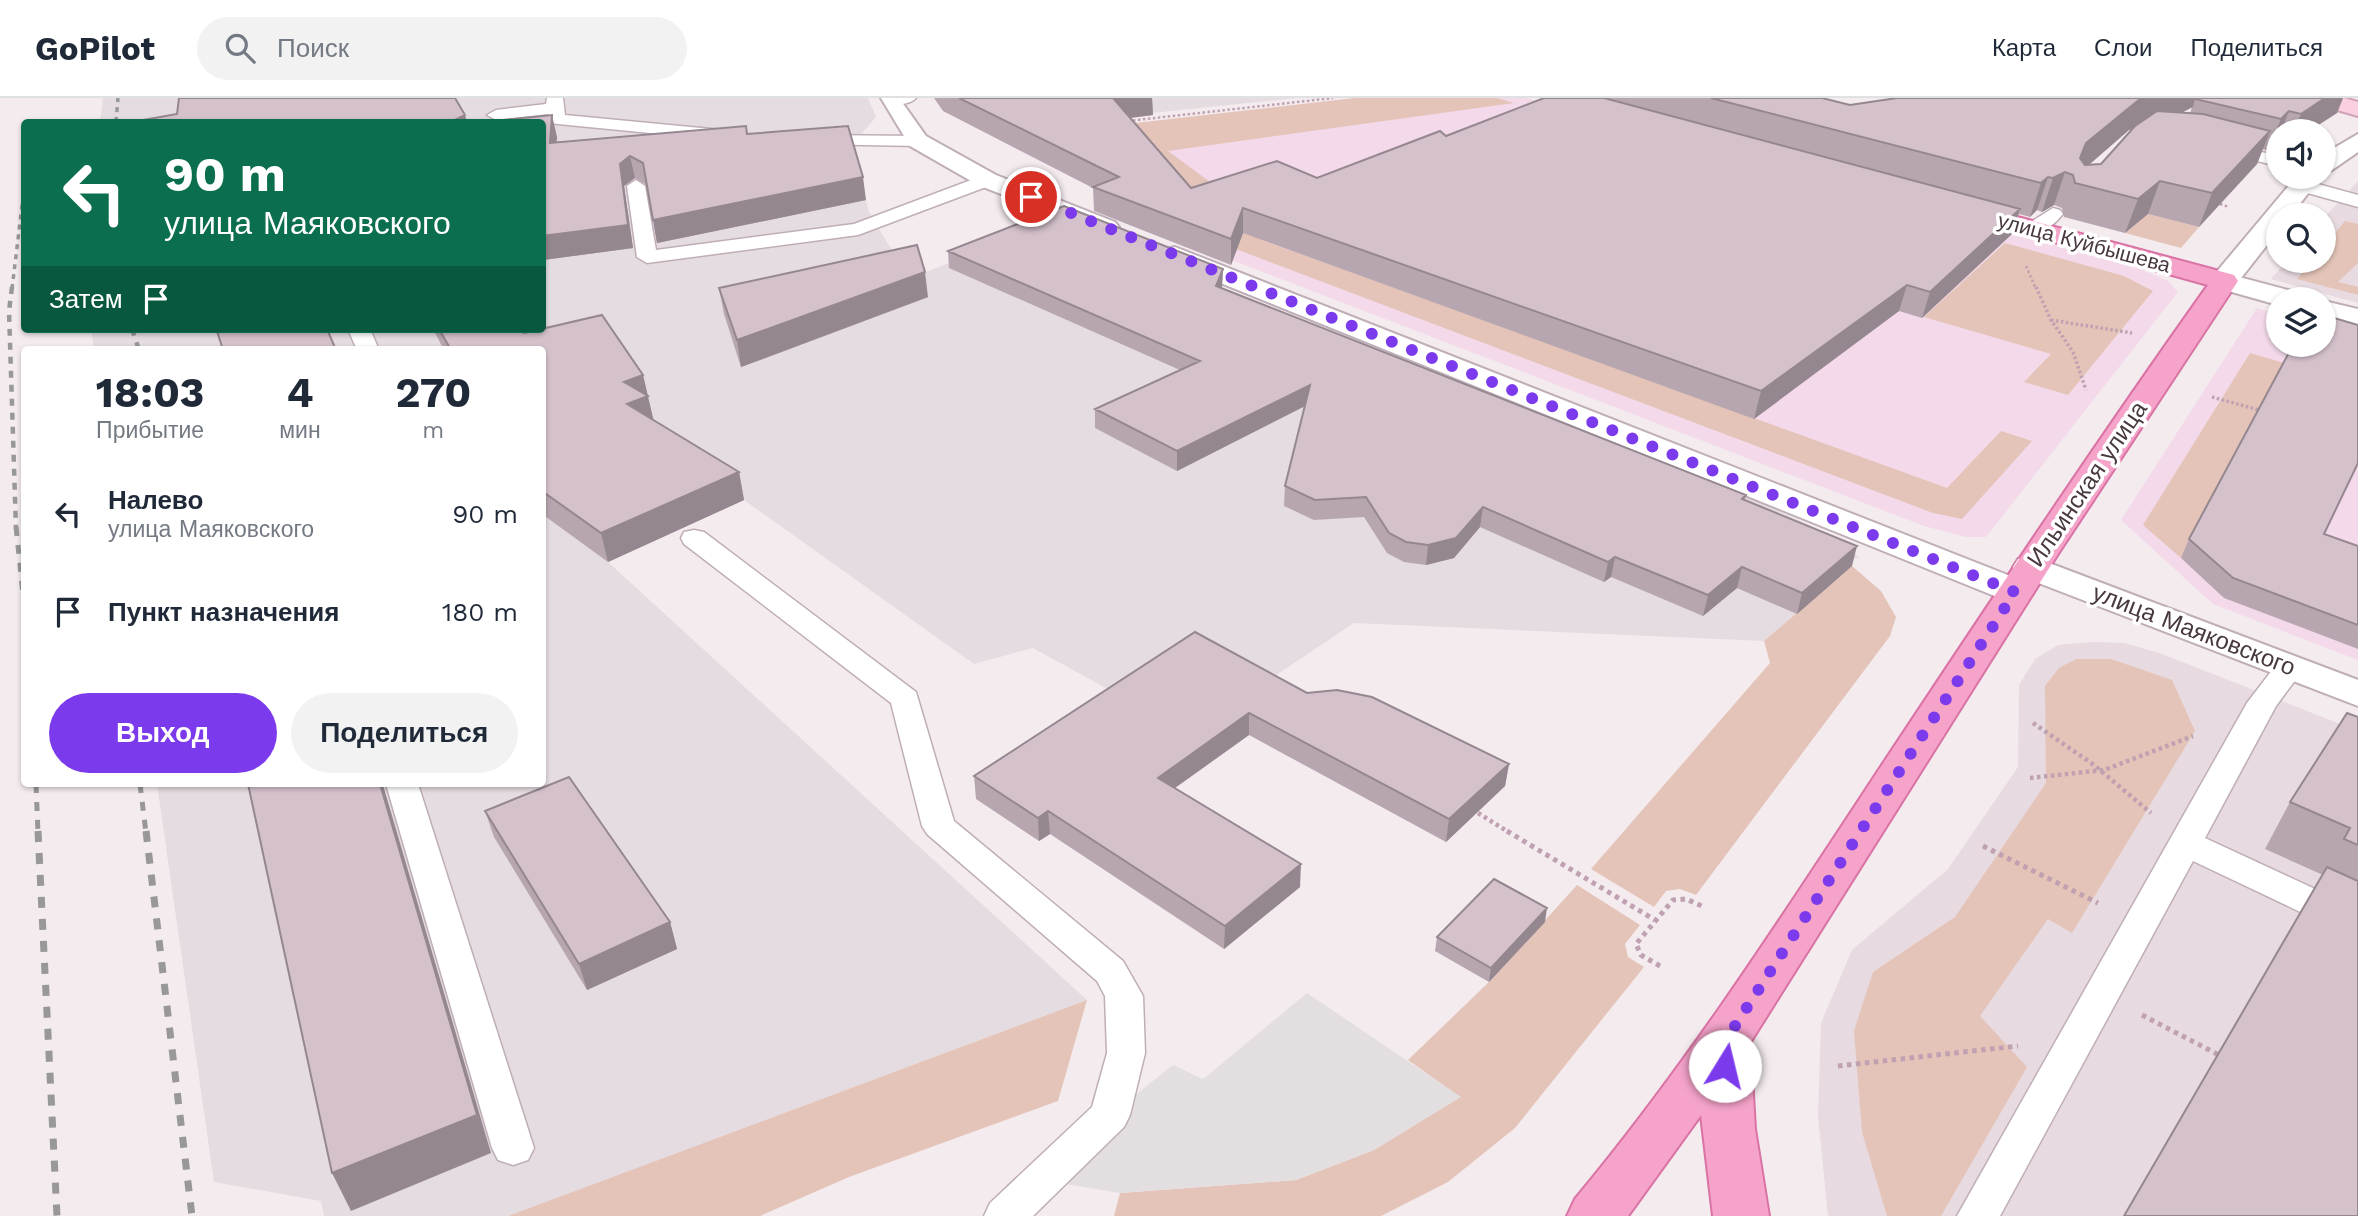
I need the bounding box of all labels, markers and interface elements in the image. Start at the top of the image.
search box [197,17,687,80]
text: GoPilot [35,29,155,68]
icon: search [221,29,259,67]
text: Поиск [277,33,349,63]
text: Карта [1992,34,2056,62]
text: Слои [2094,34,2152,62]
text: Поделиться [2190,34,2323,62]
map controls [2266,119,2336,357]
button: sound [2266,119,2336,189]
text: 90 m [164,145,286,203]
icon: left [49,147,140,238]
pin [1001,167,1061,227]
icon: arrive [1012,178,1050,216]
button: search [2266,203,2336,273]
text: улица Маяковского [164,204,451,242]
street label: улица Куйбышева [1995,207,2173,278]
icon: arrive [137,280,175,318]
text: Затем [49,284,123,314]
button: layers [2266,287,2336,357]
text: 18:03 [96,368,205,417]
text: 4 [286,368,314,417]
text: 270 [395,368,471,417]
street label: Ильинская улица [2021,395,2153,572]
text: Прибытие [96,417,204,444]
text: мин [279,417,321,444]
text: m [422,417,444,444]
text: Налево [108,485,203,515]
icon: left [49,495,87,533]
text: 90 m [452,499,518,529]
text: улица Маяковского [108,516,314,543]
street label: улица Маяковского [2089,578,2299,682]
icon: arrive [49,593,87,631]
text: Пункт назначения [108,597,339,627]
text: 180 m [442,597,518,627]
button: Выход [49,693,277,773]
button: Поделиться [291,693,518,773]
position arrow [1688,1029,1762,1103]

